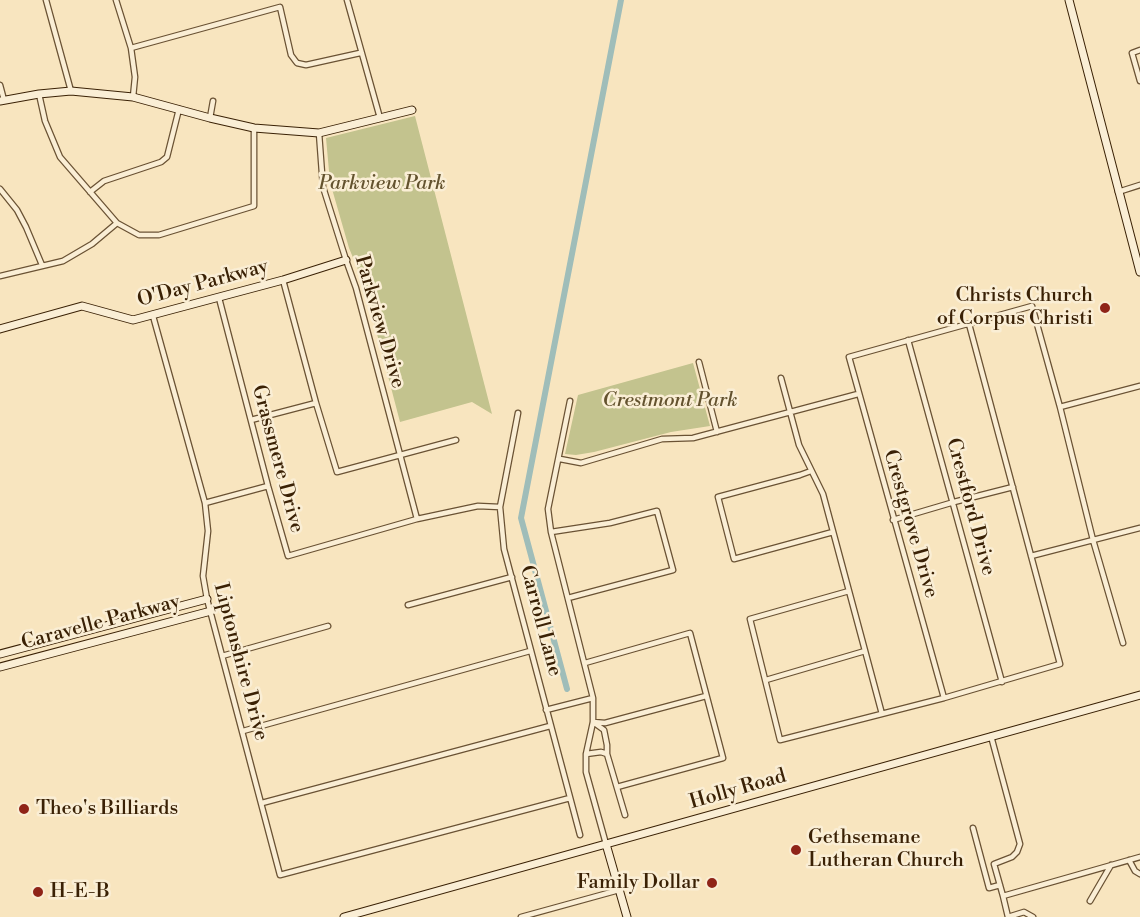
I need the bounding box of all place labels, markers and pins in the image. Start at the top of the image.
place label: Christs Church of Corpus Christi [937,284,1093,331]
marker: Christs Church of Corpus Christi [1098,301,1112,315]
place label: Theo's Billiards [36,797,178,821]
marker: Theo's Billiards [17,802,31,816]
place label: Gethsemane Lutheran Church [808,826,964,873]
marker: Gethsemane Lutheran Church [789,843,803,857]
place label: Family Dollar [577,871,700,895]
marker: Family Dollar [705,876,719,890]
place label: H-E-B [50,880,110,904]
marker: H-E-B [31,885,45,899]

